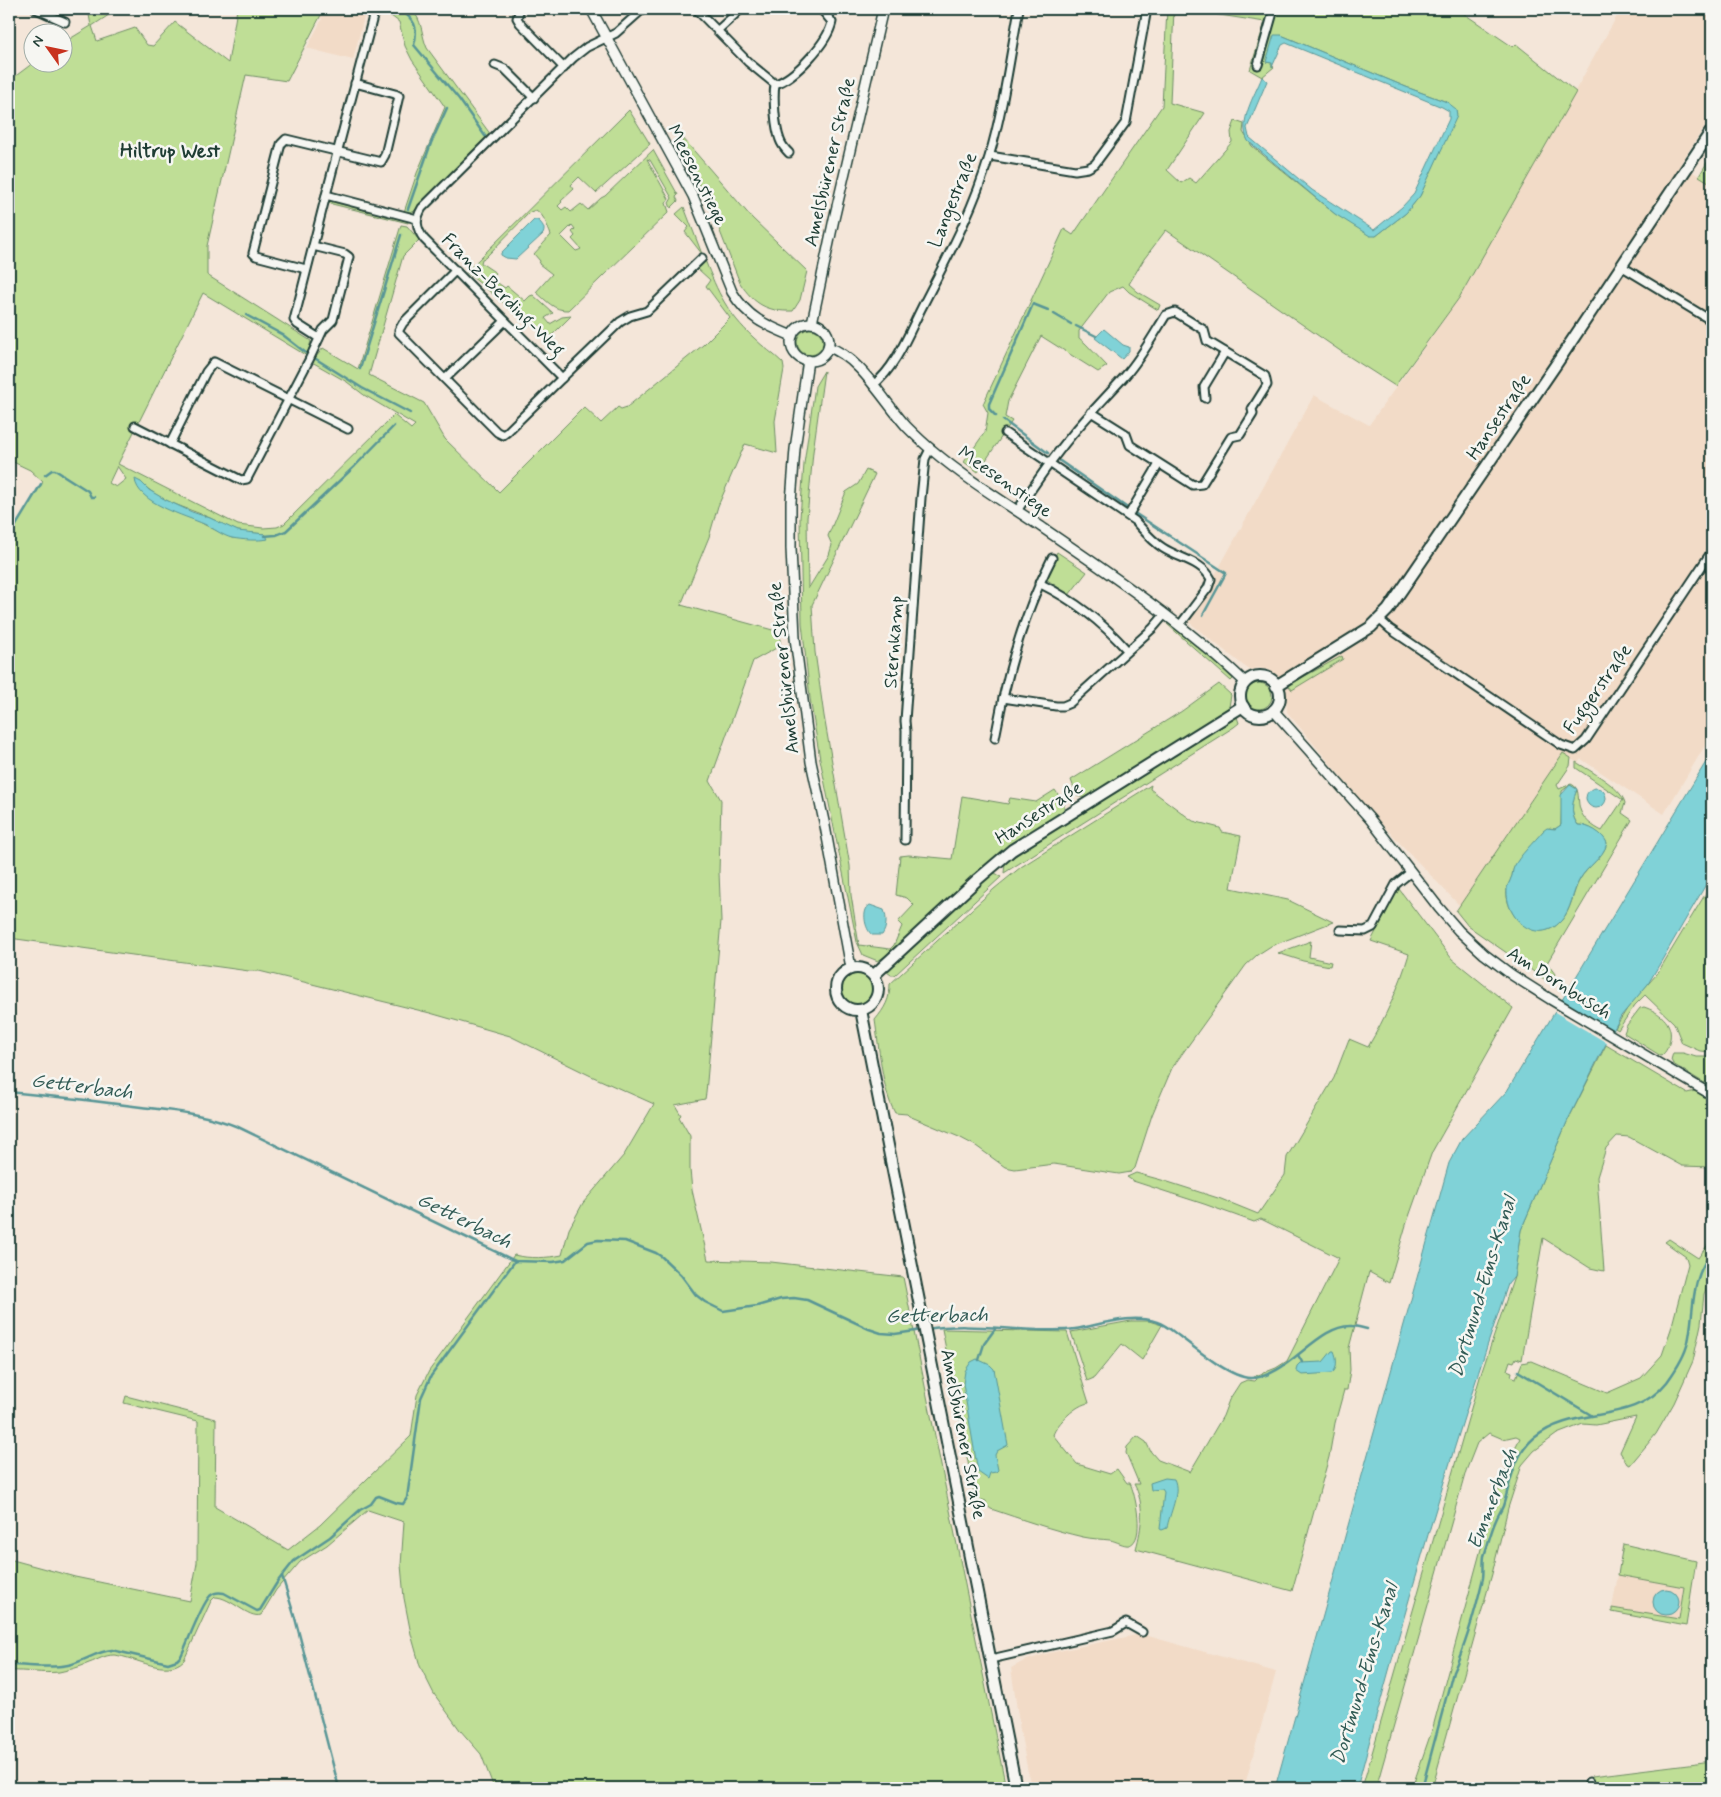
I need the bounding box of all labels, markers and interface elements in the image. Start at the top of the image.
north arrow [22,22,72,72]
text: N [28,33,48,50]
street label: Amelsbürener Straße [798,75,862,249]
street label: Meesenstiege [660,120,733,230]
district label: Hiltrup West [120,138,220,165]
street label: Langestraße [923,149,985,252]
street label: Franz-Berding-Weg [434,228,570,364]
street label: Hansestraße [1461,369,1537,465]
street label: Meesenstiege [952,440,1057,525]
street label: Amelsbürener Straße [763,581,805,755]
street label: Sternkamp [878,595,910,689]
street label: Fuggerstraße [1558,639,1641,741]
street label: Hansestraße [990,775,1088,851]
street label: Am Dornbusch [1502,941,1616,1025]
water label: Getterbach [30,1067,135,1107]
water label: Getterbach [412,1186,516,1256]
water label: Dortmund-Ems-Kanal [1443,1190,1524,1381]
water label: Getterbach [886,1302,989,1330]
street label: Amelsbürener Straße [934,1347,992,1521]
water label: Emmerbach [1461,1444,1525,1553]
water label: Dortmund-Ems-Kanal [1325,1577,1406,1768]

